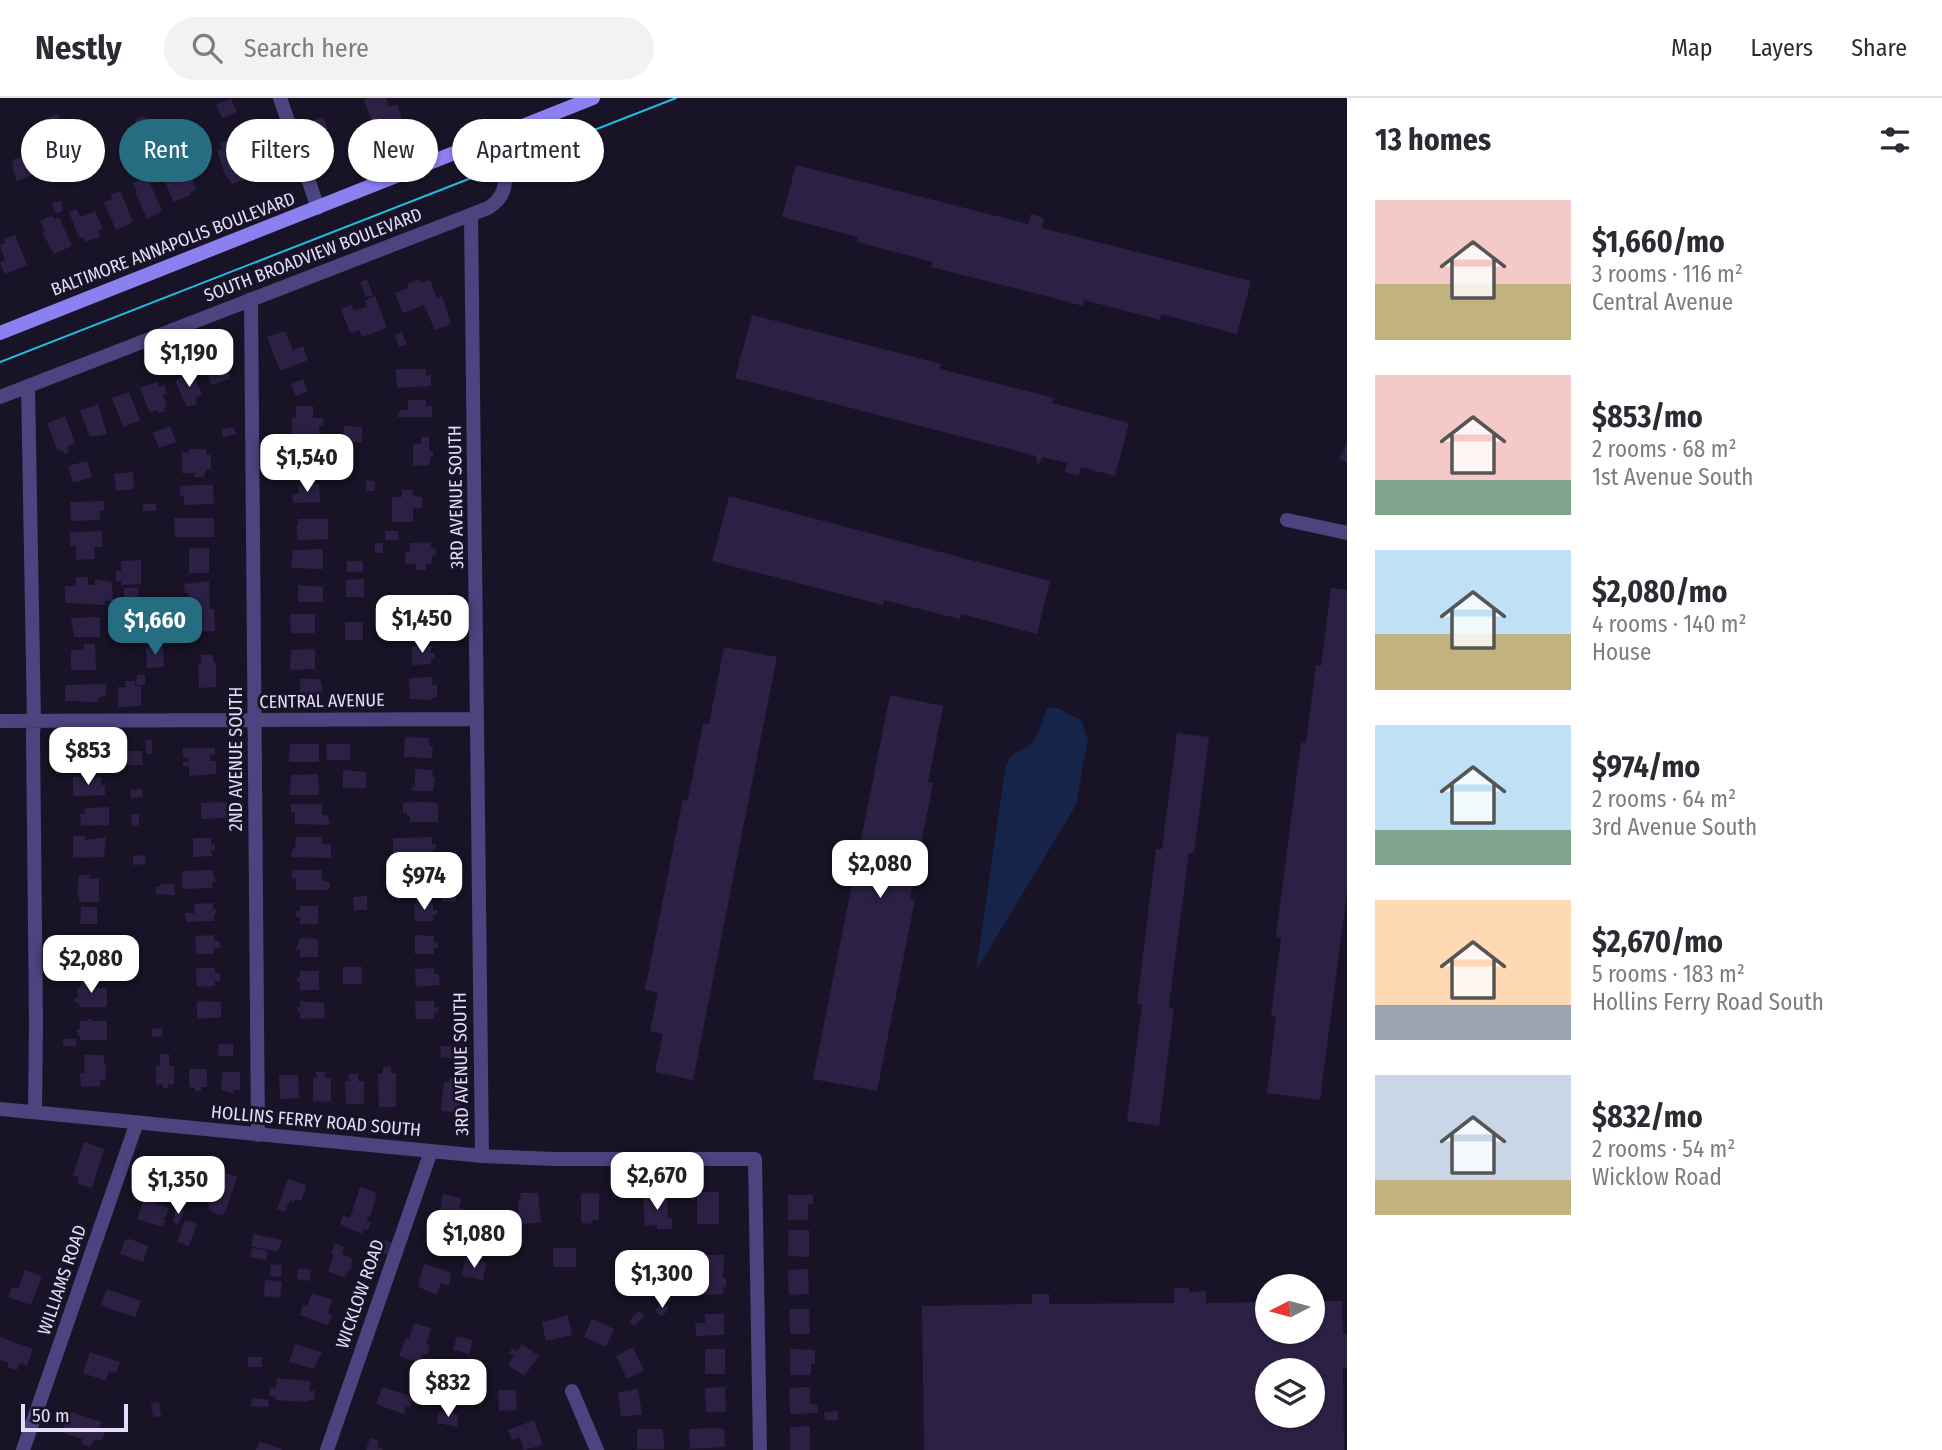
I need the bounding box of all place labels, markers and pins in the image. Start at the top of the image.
pin: $1,190 [132,330,246,389]
pin: $1,540 [250,434,364,494]
pin: $1,450 [365,596,479,655]
pin: $1,660 [98,598,212,657]
pin: $853 [47,728,129,787]
pin: $2,080 [823,840,937,900]
pin: $974 [383,852,465,912]
pin: $2,080 [34,936,148,995]
pin: $2,670 [600,1152,714,1212]
pin: $1,350 [121,1156,235,1216]
pin: $1,080 [417,1210,531,1270]
pin: $1,300 [605,1250,719,1310]
pin: $832 [407,1360,489,1419]

